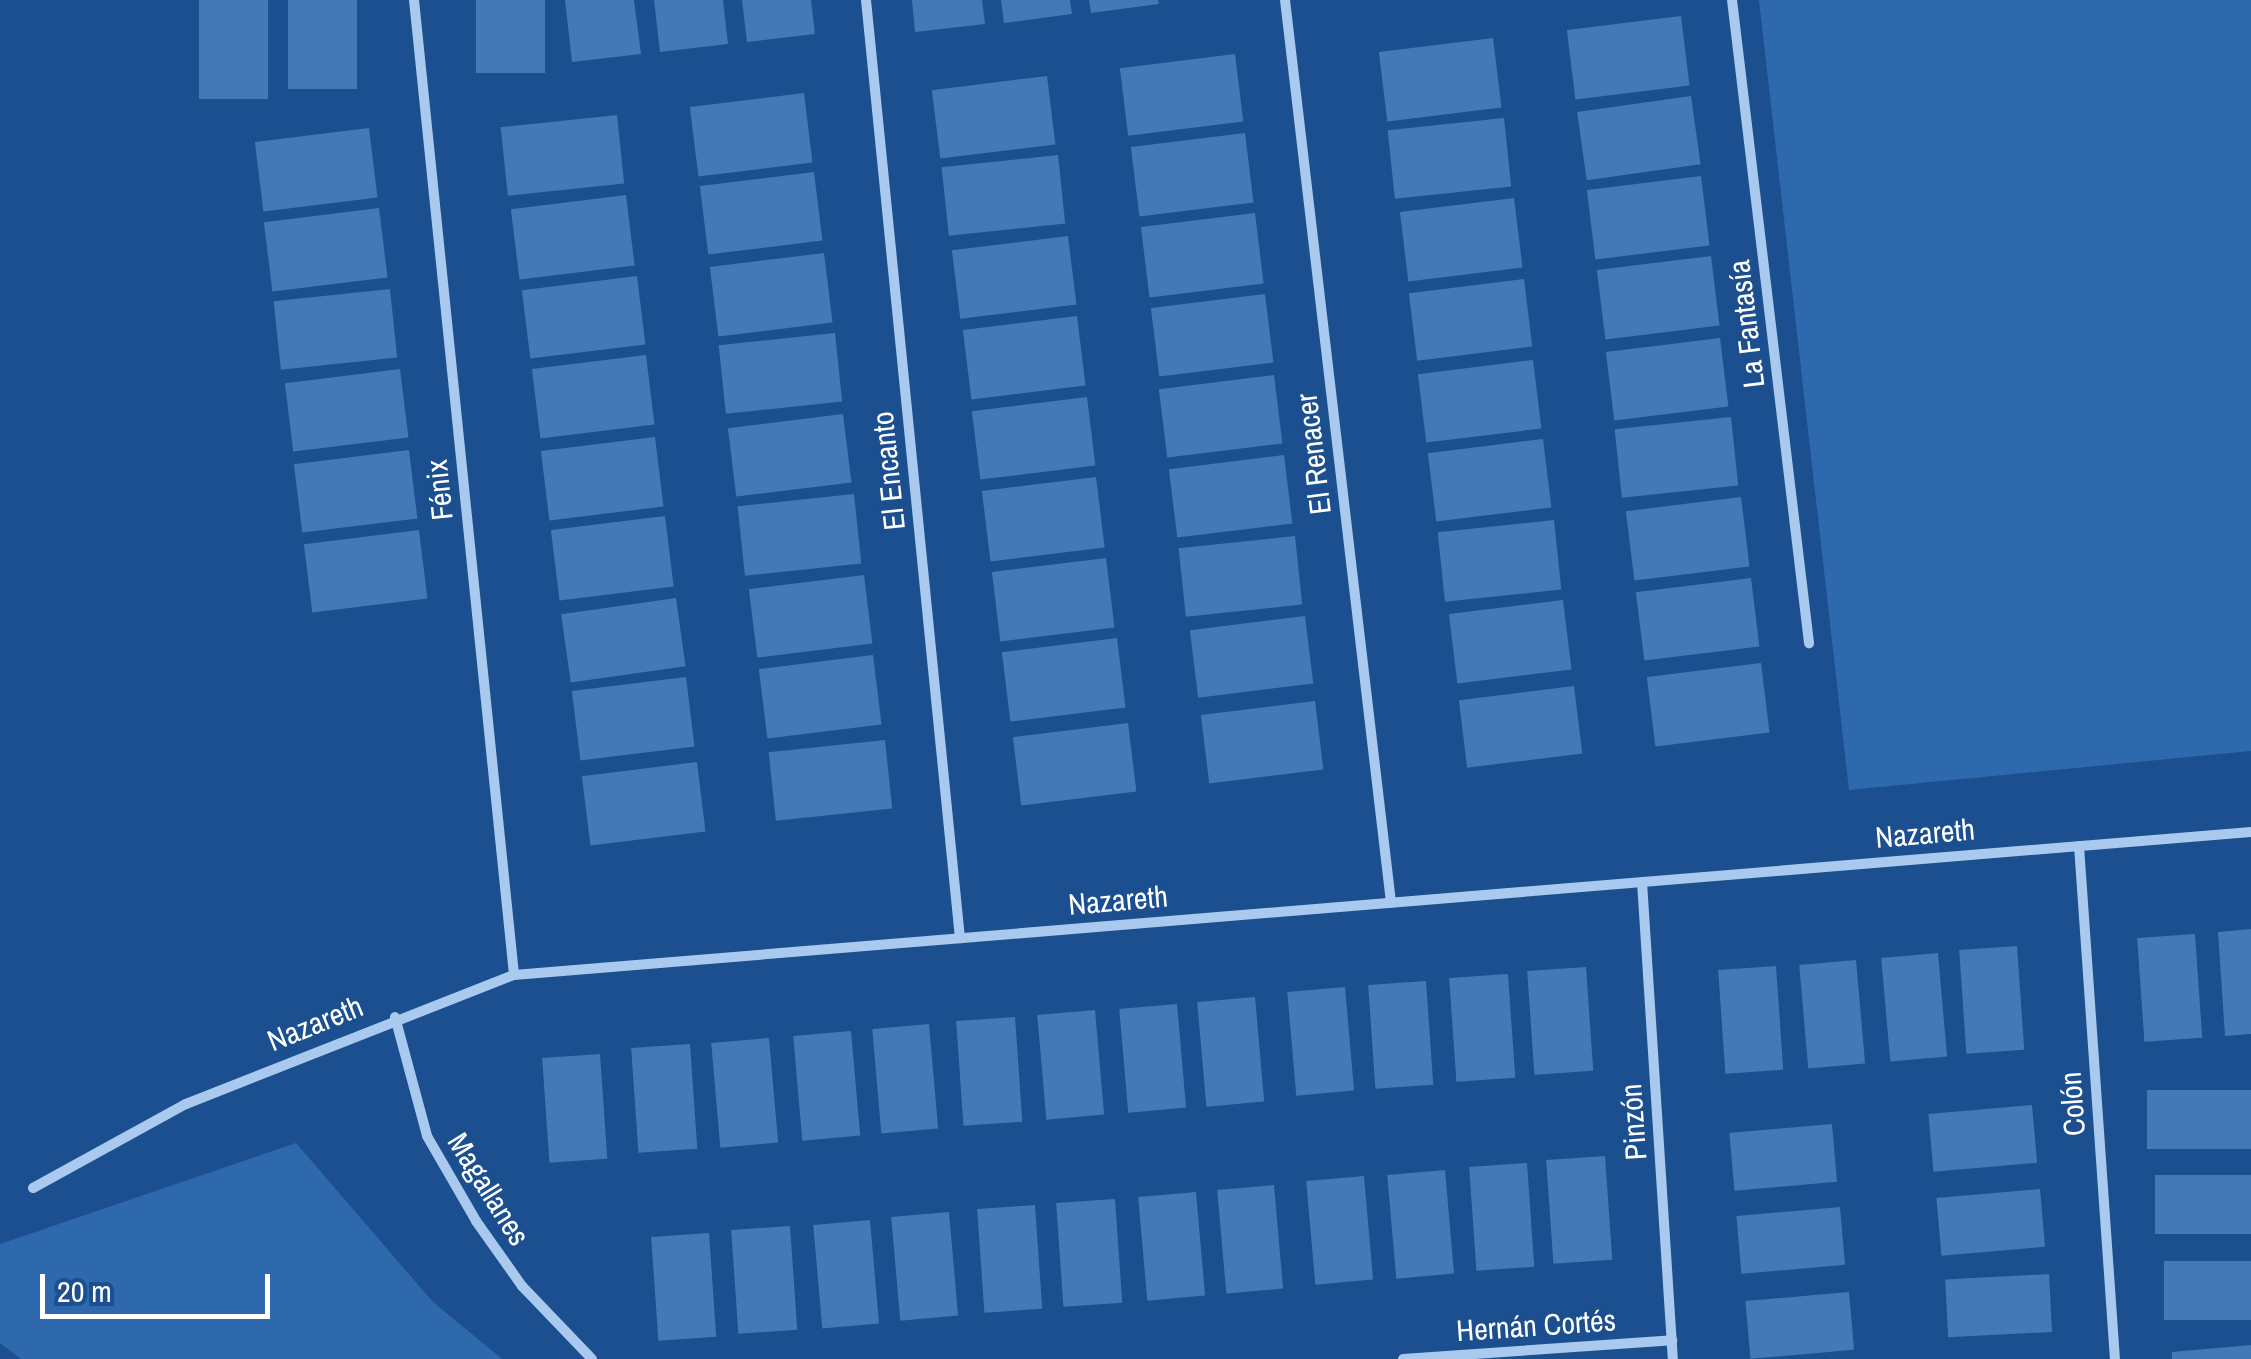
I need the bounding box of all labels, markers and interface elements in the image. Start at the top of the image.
street label: La Fantasía [1720,258,1772,390]
street label: El Renacer [1288,391,1338,517]
street label: El Encanto [864,410,912,532]
street label: Fénix [418,458,460,522]
street label: Nazareth [1874,811,1976,855]
street label: Nazareth [1067,878,1169,922]
street label: Nazareth [262,988,368,1058]
street label: Colón [2052,1071,2092,1137]
street label: Pinzón [1612,1083,1654,1161]
street label: Magallanes [440,1126,538,1252]
scale bar [45,1254,275,1316]
text: 20 m [57,1271,112,1311]
street label: Hernán Cortés [1455,1301,1617,1349]

